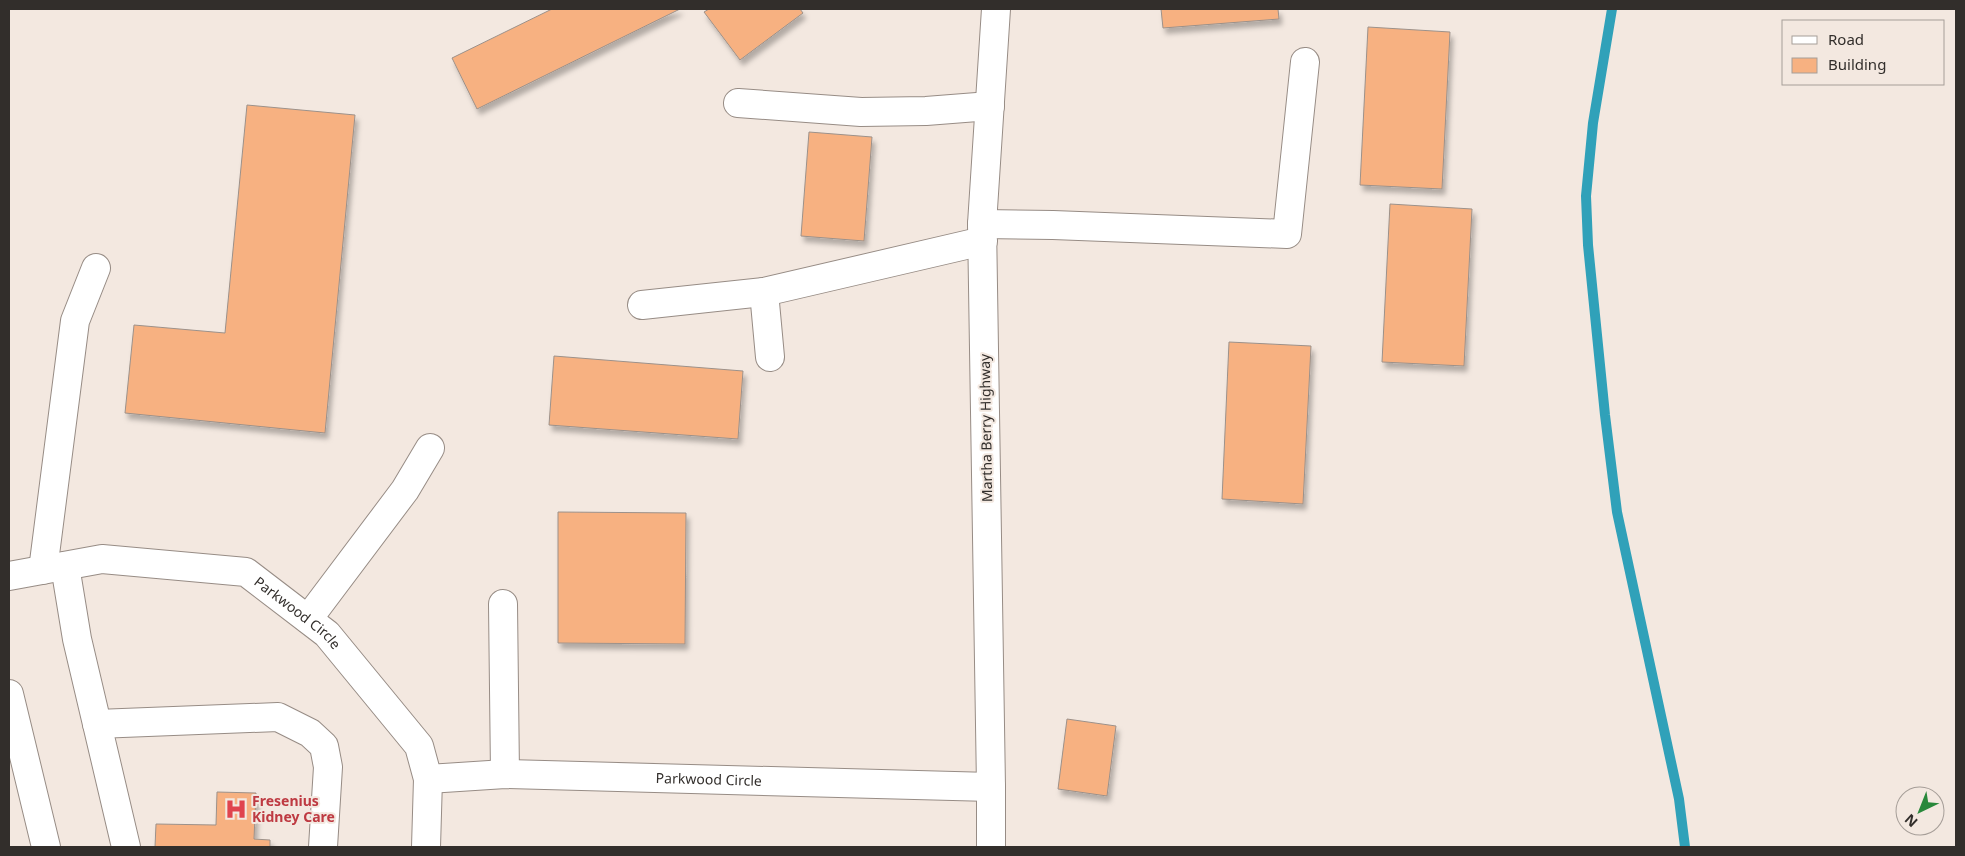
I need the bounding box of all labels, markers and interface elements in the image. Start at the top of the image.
legend [1782,20,1945,85]
text: Road [1828,29,1864,49]
text: Building [1828,54,1886,74]
street label: Martha Berry Highway [975,353,996,502]
street label: Parkwood Circle [251,572,346,653]
street label: Parkwood Circle [655,768,762,790]
north arrow [1895,786,1945,836]
place label: Fresenius Kidney Care [252,791,335,826]
hospital icon: Fresenius Kidney Care [223,796,249,822]
text: N [1900,810,1921,832]

